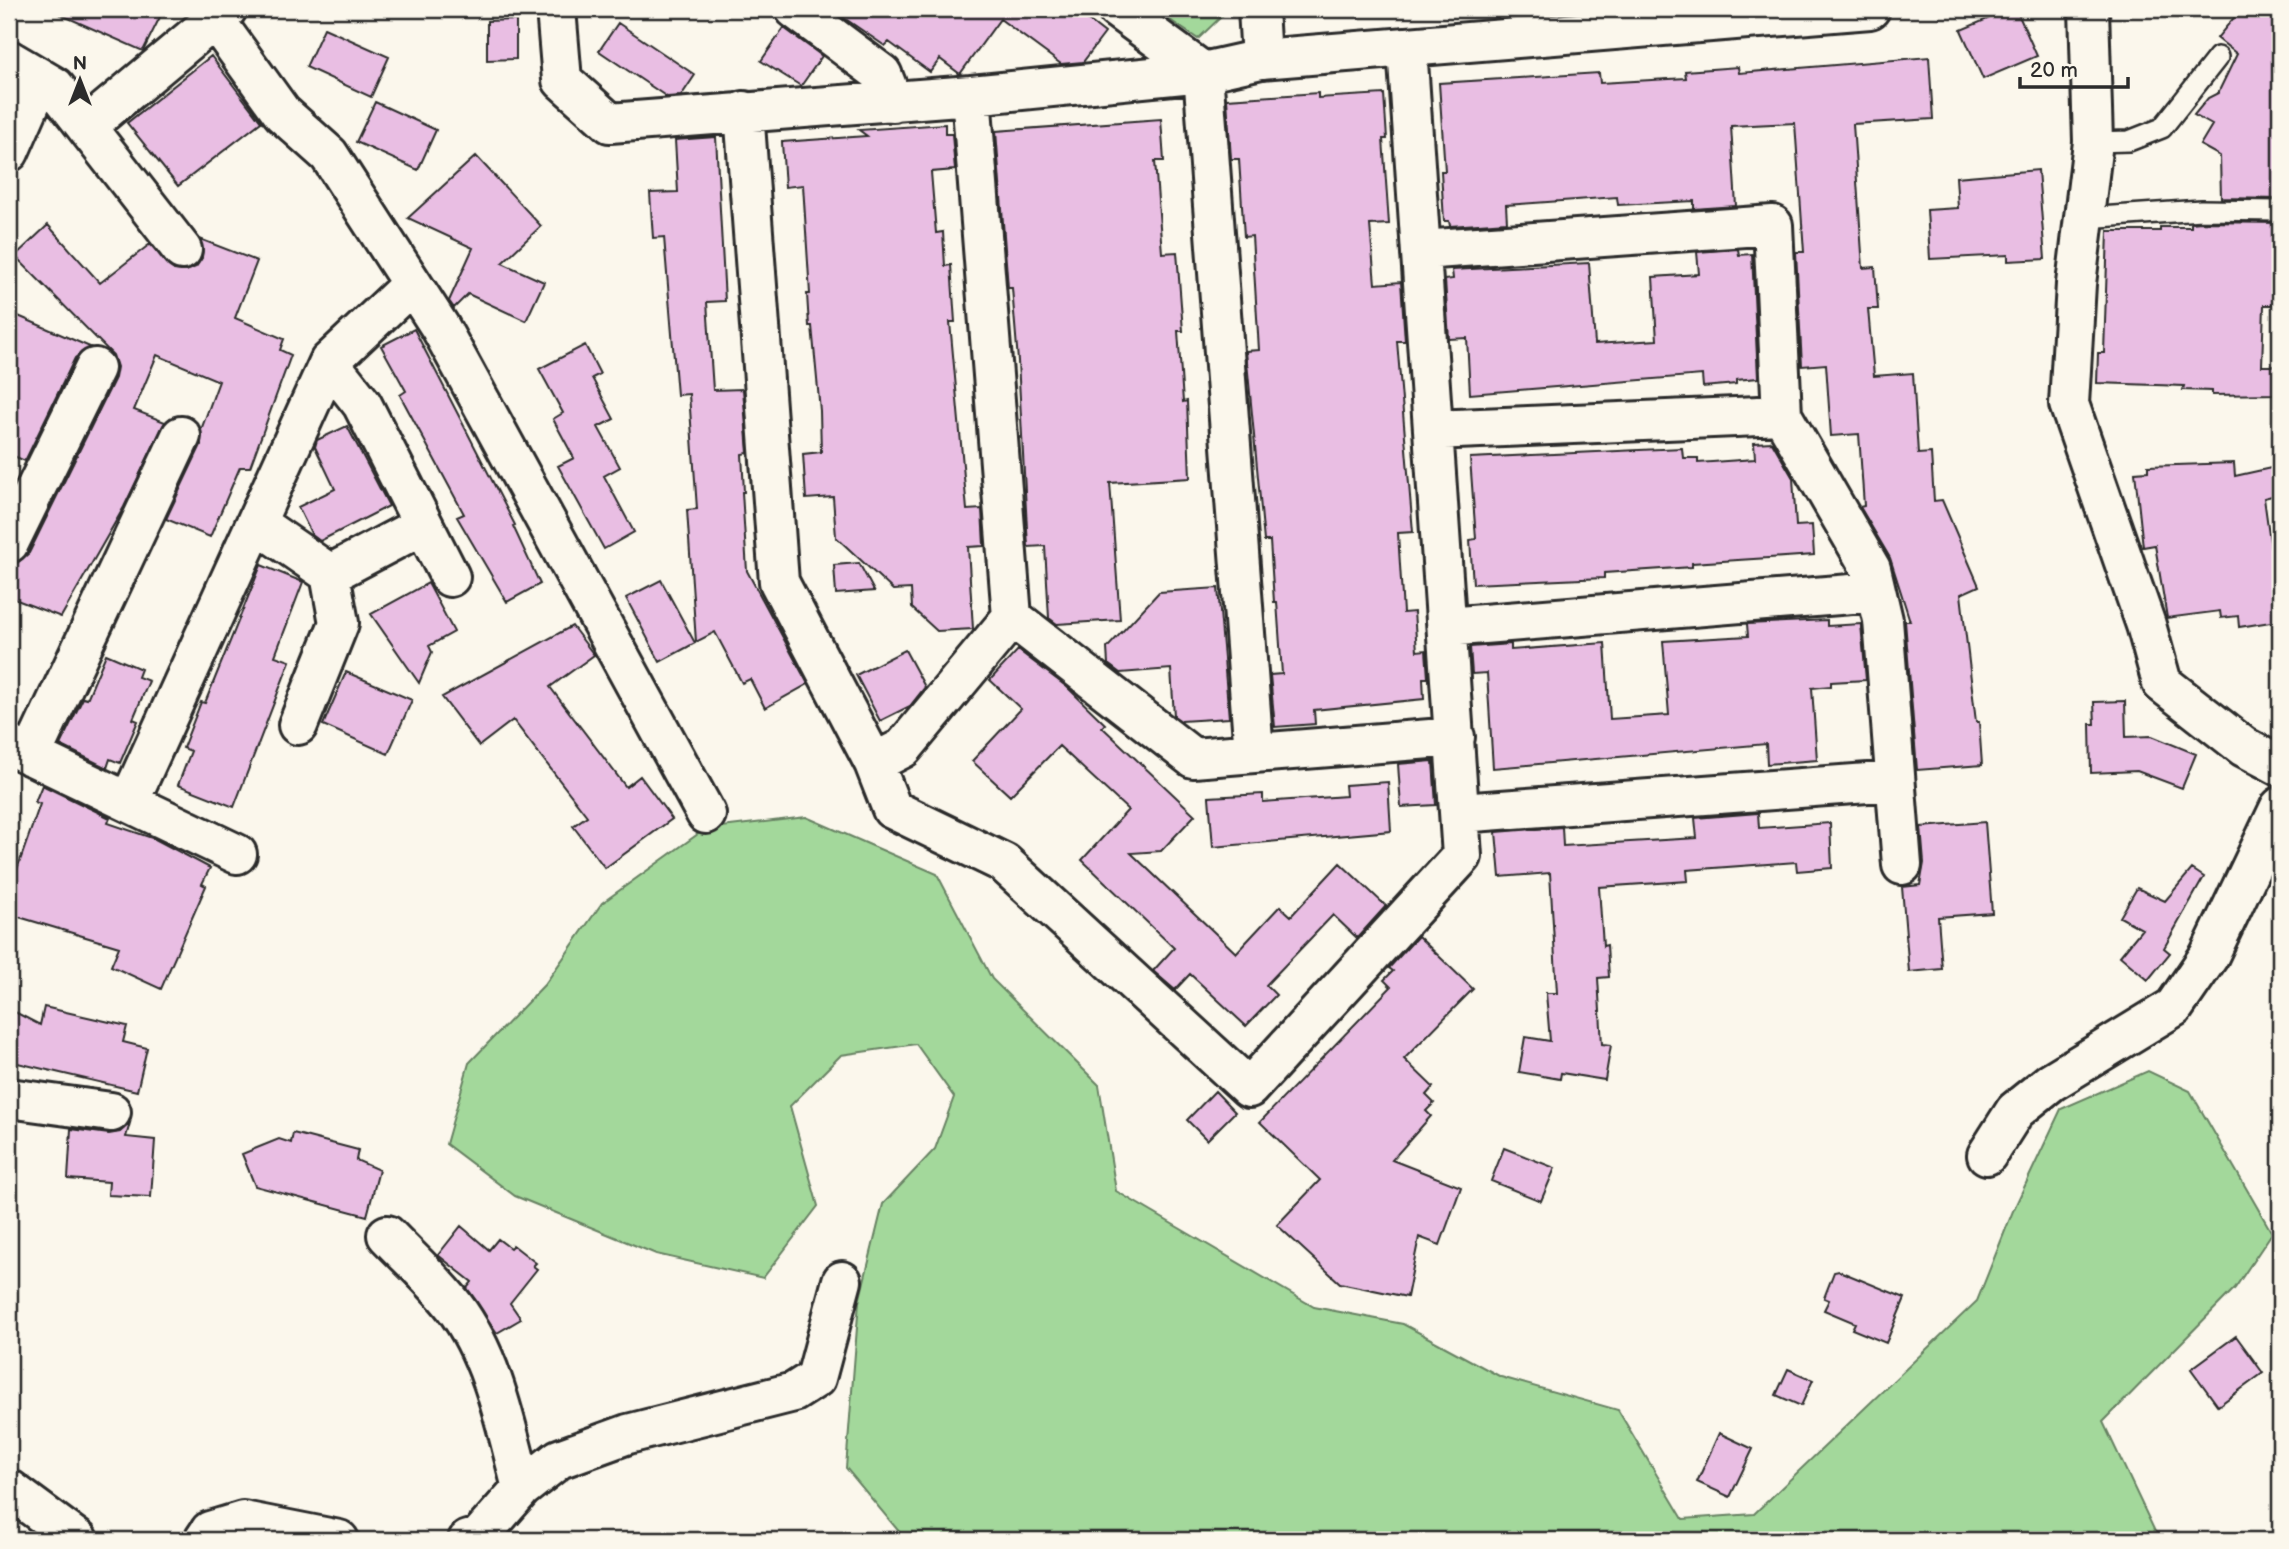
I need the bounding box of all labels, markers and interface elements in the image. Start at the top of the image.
north arrow [46,46,116,116]
scale bar [2020,46,2128,90]
text: N [73,53,87,76]
text: 20 m [2030,58,2078,83]

